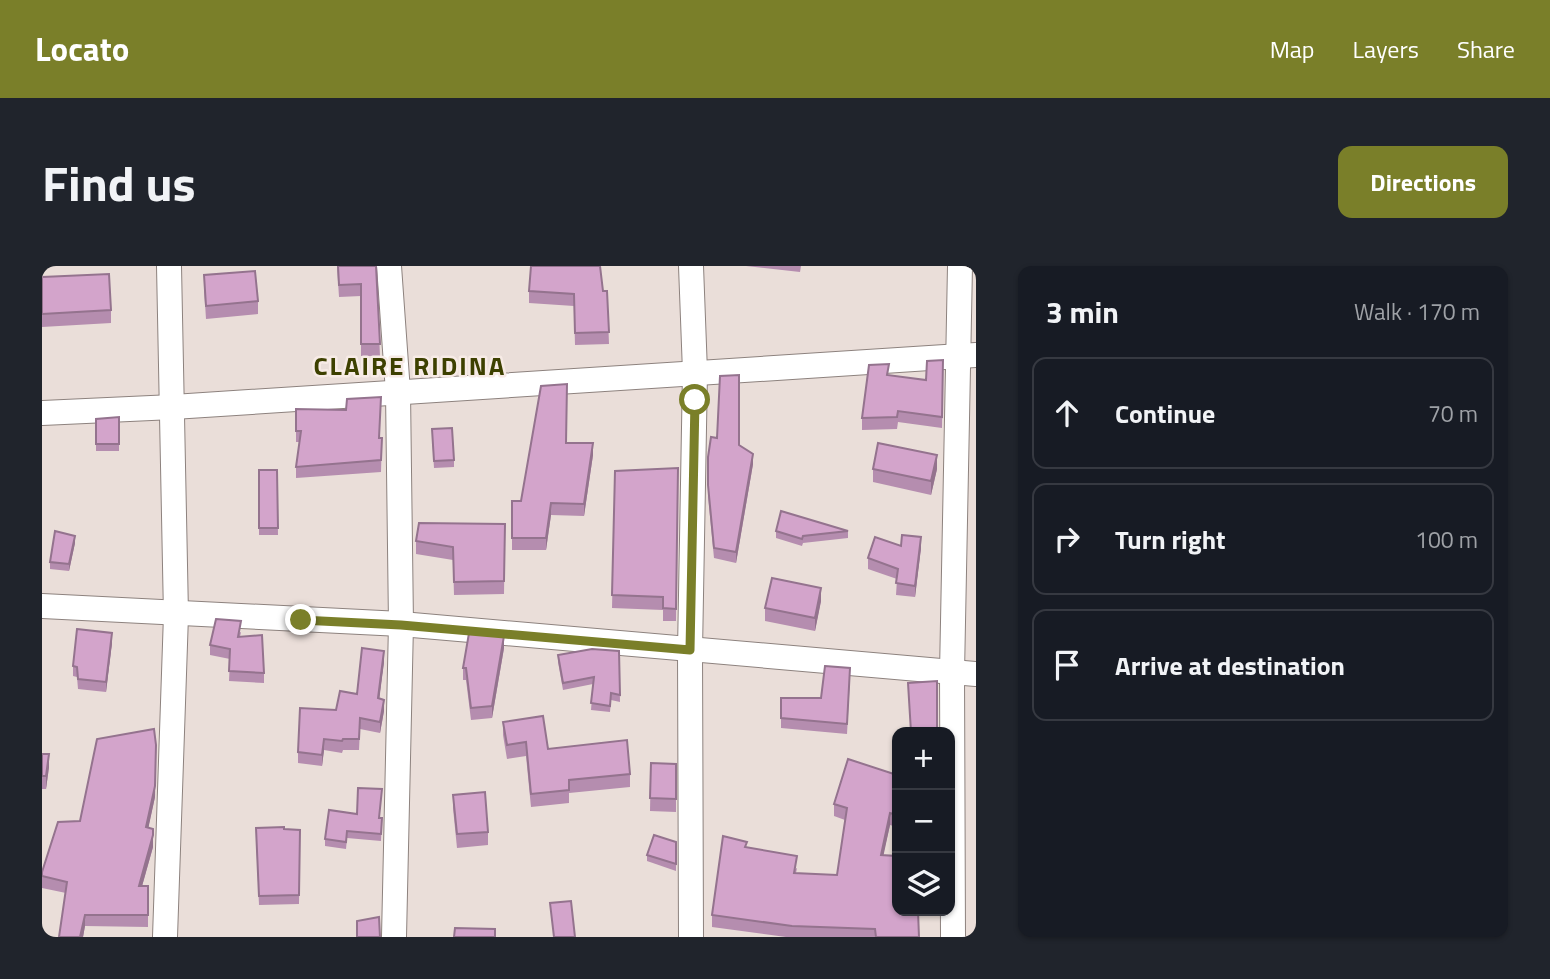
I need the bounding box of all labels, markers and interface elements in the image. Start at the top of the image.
text: Locato [35,24,129,74]
text: Map [1270,31,1315,67]
text: Layers [1353,31,1419,67]
text: Share [1457,31,1515,67]
text: Find us [42,145,196,220]
button: Directions [1338,146,1508,218]
text: 3 min [1046,289,1119,335]
text: Walk · 170 m [1354,294,1480,329]
district label: CLAIRE RIDINA [314,346,506,385]
route start [679,384,710,415]
icon: ahead [1048,394,1086,432]
text: Continue [1115,394,1215,433]
text: 70 m [1428,396,1478,431]
icon: right [1048,520,1086,558]
text: Turn right [1115,520,1226,559]
text: 100 m [1415,522,1478,557]
route end [285,604,316,635]
icon: arrive [1048,646,1086,684]
text: Arrive at destination [1115,646,1345,685]
map controls [892,727,955,916]
button: + [892,727,955,790]
button: − [892,790,955,853]
button: layers [892,853,955,916]

